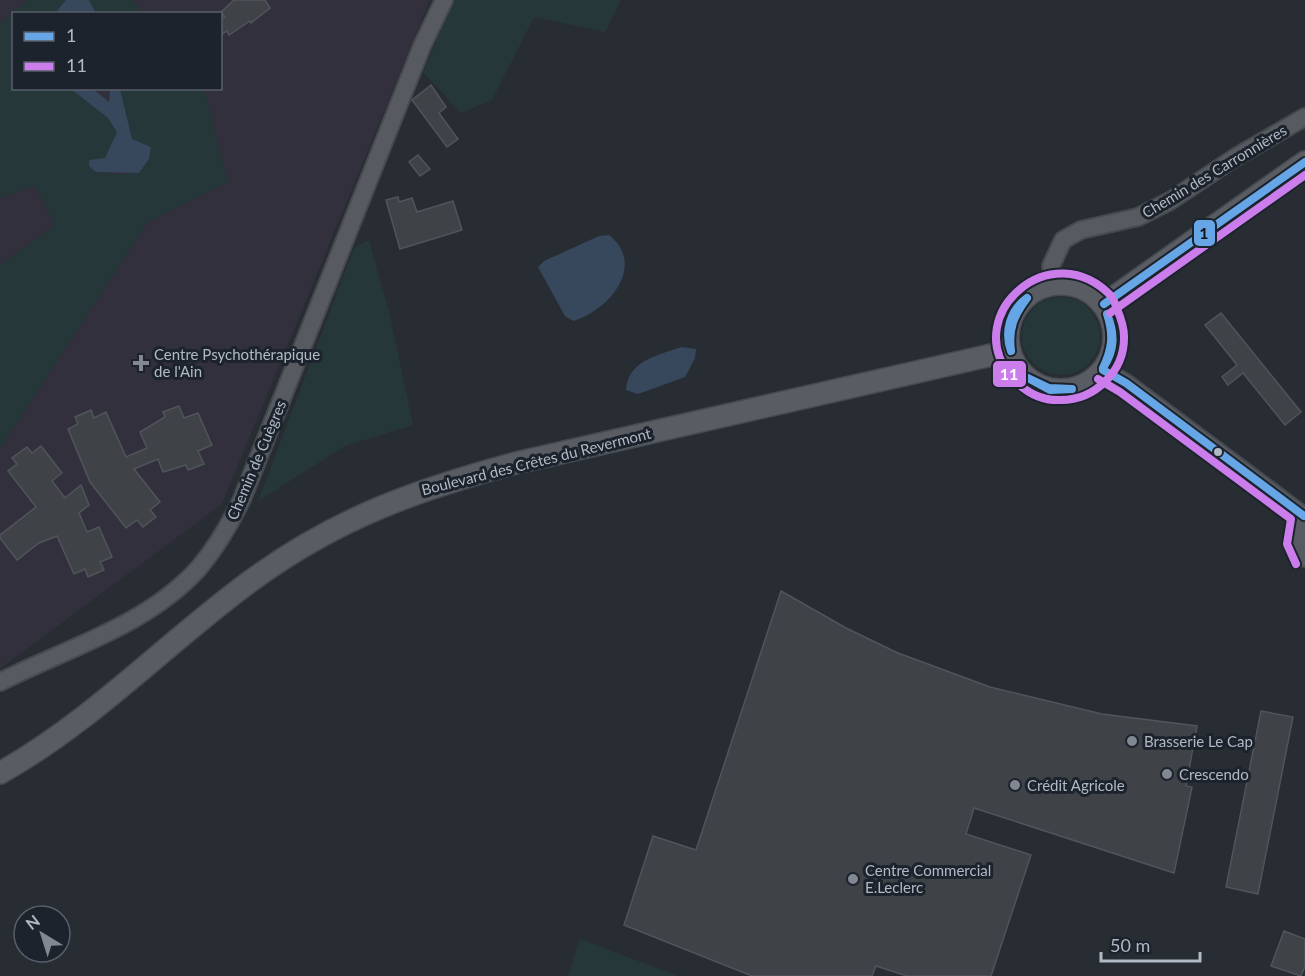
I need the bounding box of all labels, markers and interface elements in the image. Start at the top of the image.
legend [12,12,222,90]
text: 1 [66,24,76,46]
text: 11 [66,54,87,76]
street label: Chemin des Carronnières [1138,121,1290,221]
line badge: 1 [1193,219,1216,247]
text: 1 [1199,223,1209,242]
place label: Centre Psychothérapique de l'Ain [154,345,320,380]
marker: Centre Psychothérapique de l'Ain [132,354,150,372]
line badge: 11 [992,360,1027,388]
text: 11 [1000,364,1018,383]
street label: Chemin de Cuègres [223,397,289,523]
street label: Boulevard des Crêtes du Revermont [419,424,653,498]
unlabelled marker [1212,446,1224,458]
place label: Brasserie Le Cap [1144,732,1253,750]
marker: Brasserie Le Cap [1125,734,1139,748]
place label: Crescendo [1179,765,1249,783]
marker: Crescendo [1160,767,1174,781]
place label: Crédit Agricole [1027,776,1125,794]
marker: Crédit Agricole [1008,778,1022,792]
place label: Centre Commercial E.Leclerc [865,861,991,896]
marker: Centre Commercial E.Leclerc [846,872,860,886]
north arrow [12,904,72,964]
text: N [22,911,43,933]
scale bar [1101,925,1200,963]
text: 50 m [1110,934,1150,956]

